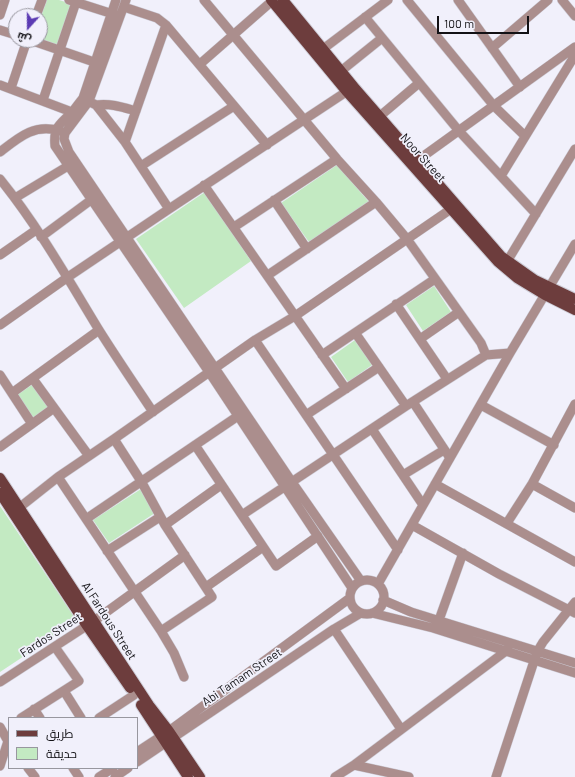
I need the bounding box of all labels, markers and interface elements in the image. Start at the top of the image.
north arrow [8,8,48,48]
scale bar [439,8,531,34]
text: 100 m [444,16,474,30]
text: ش [15,30,33,47]
street label: Noor Street [397,131,449,185]
street label: Al Fardous Street [79,579,139,663]
street label: Fardos Street [17,610,85,660]
street label: Abi Tamam Street [199,645,285,709]
legend [8,717,138,769]
text: طريق [46,726,73,740]
text: حديقة [46,746,77,760]

